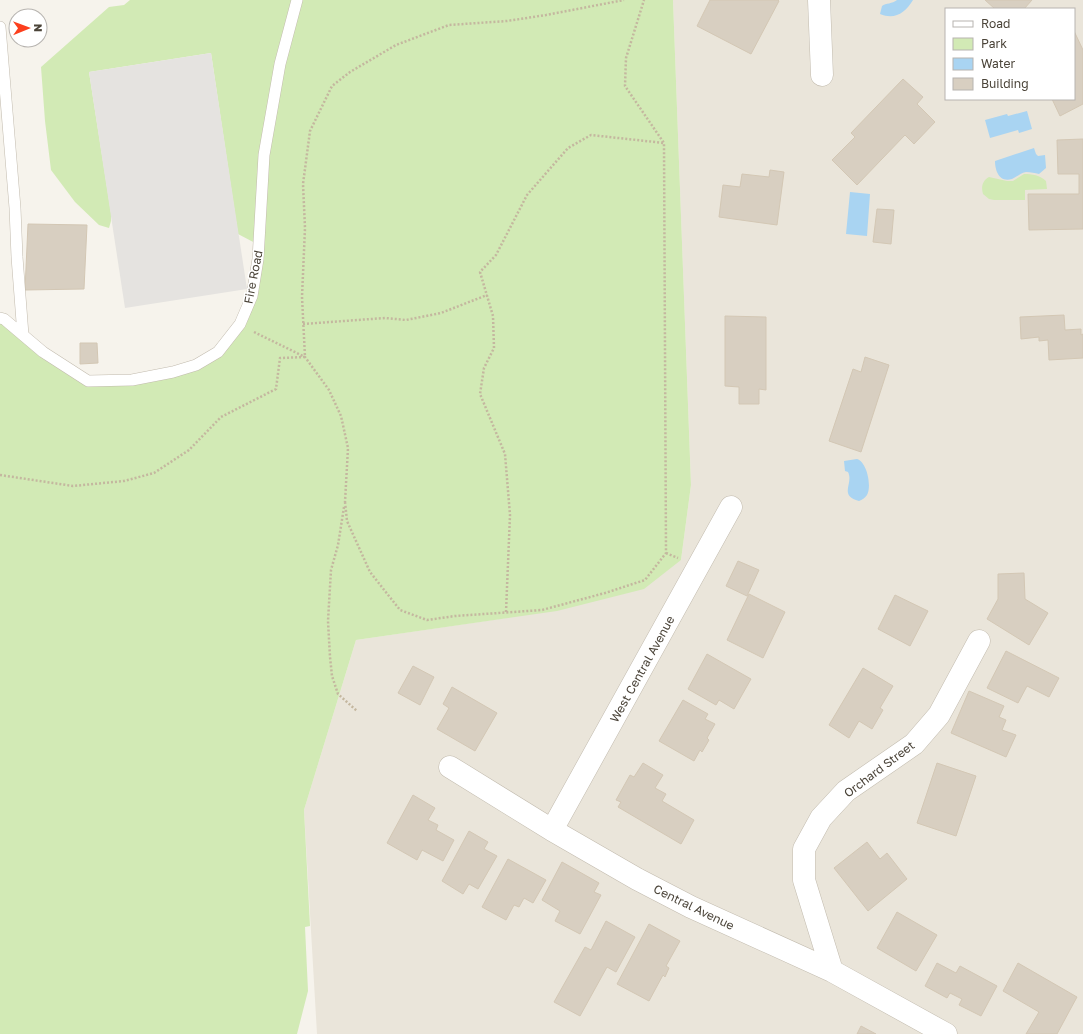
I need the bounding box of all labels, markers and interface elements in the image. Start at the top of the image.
north arrow [8,8,48,48]
legend [945,8,1075,100]
text: Road [981,16,1010,31]
text: N [32,24,45,32]
text: Park [981,36,1007,51]
text: Water [981,56,1015,71]
text: Building [981,76,1029,91]
street label: Fire Road [240,249,266,305]
street label: West Central Avenue [606,613,678,725]
street label: Orchard Street [841,737,917,800]
street label: Central Avenue [651,881,737,933]

